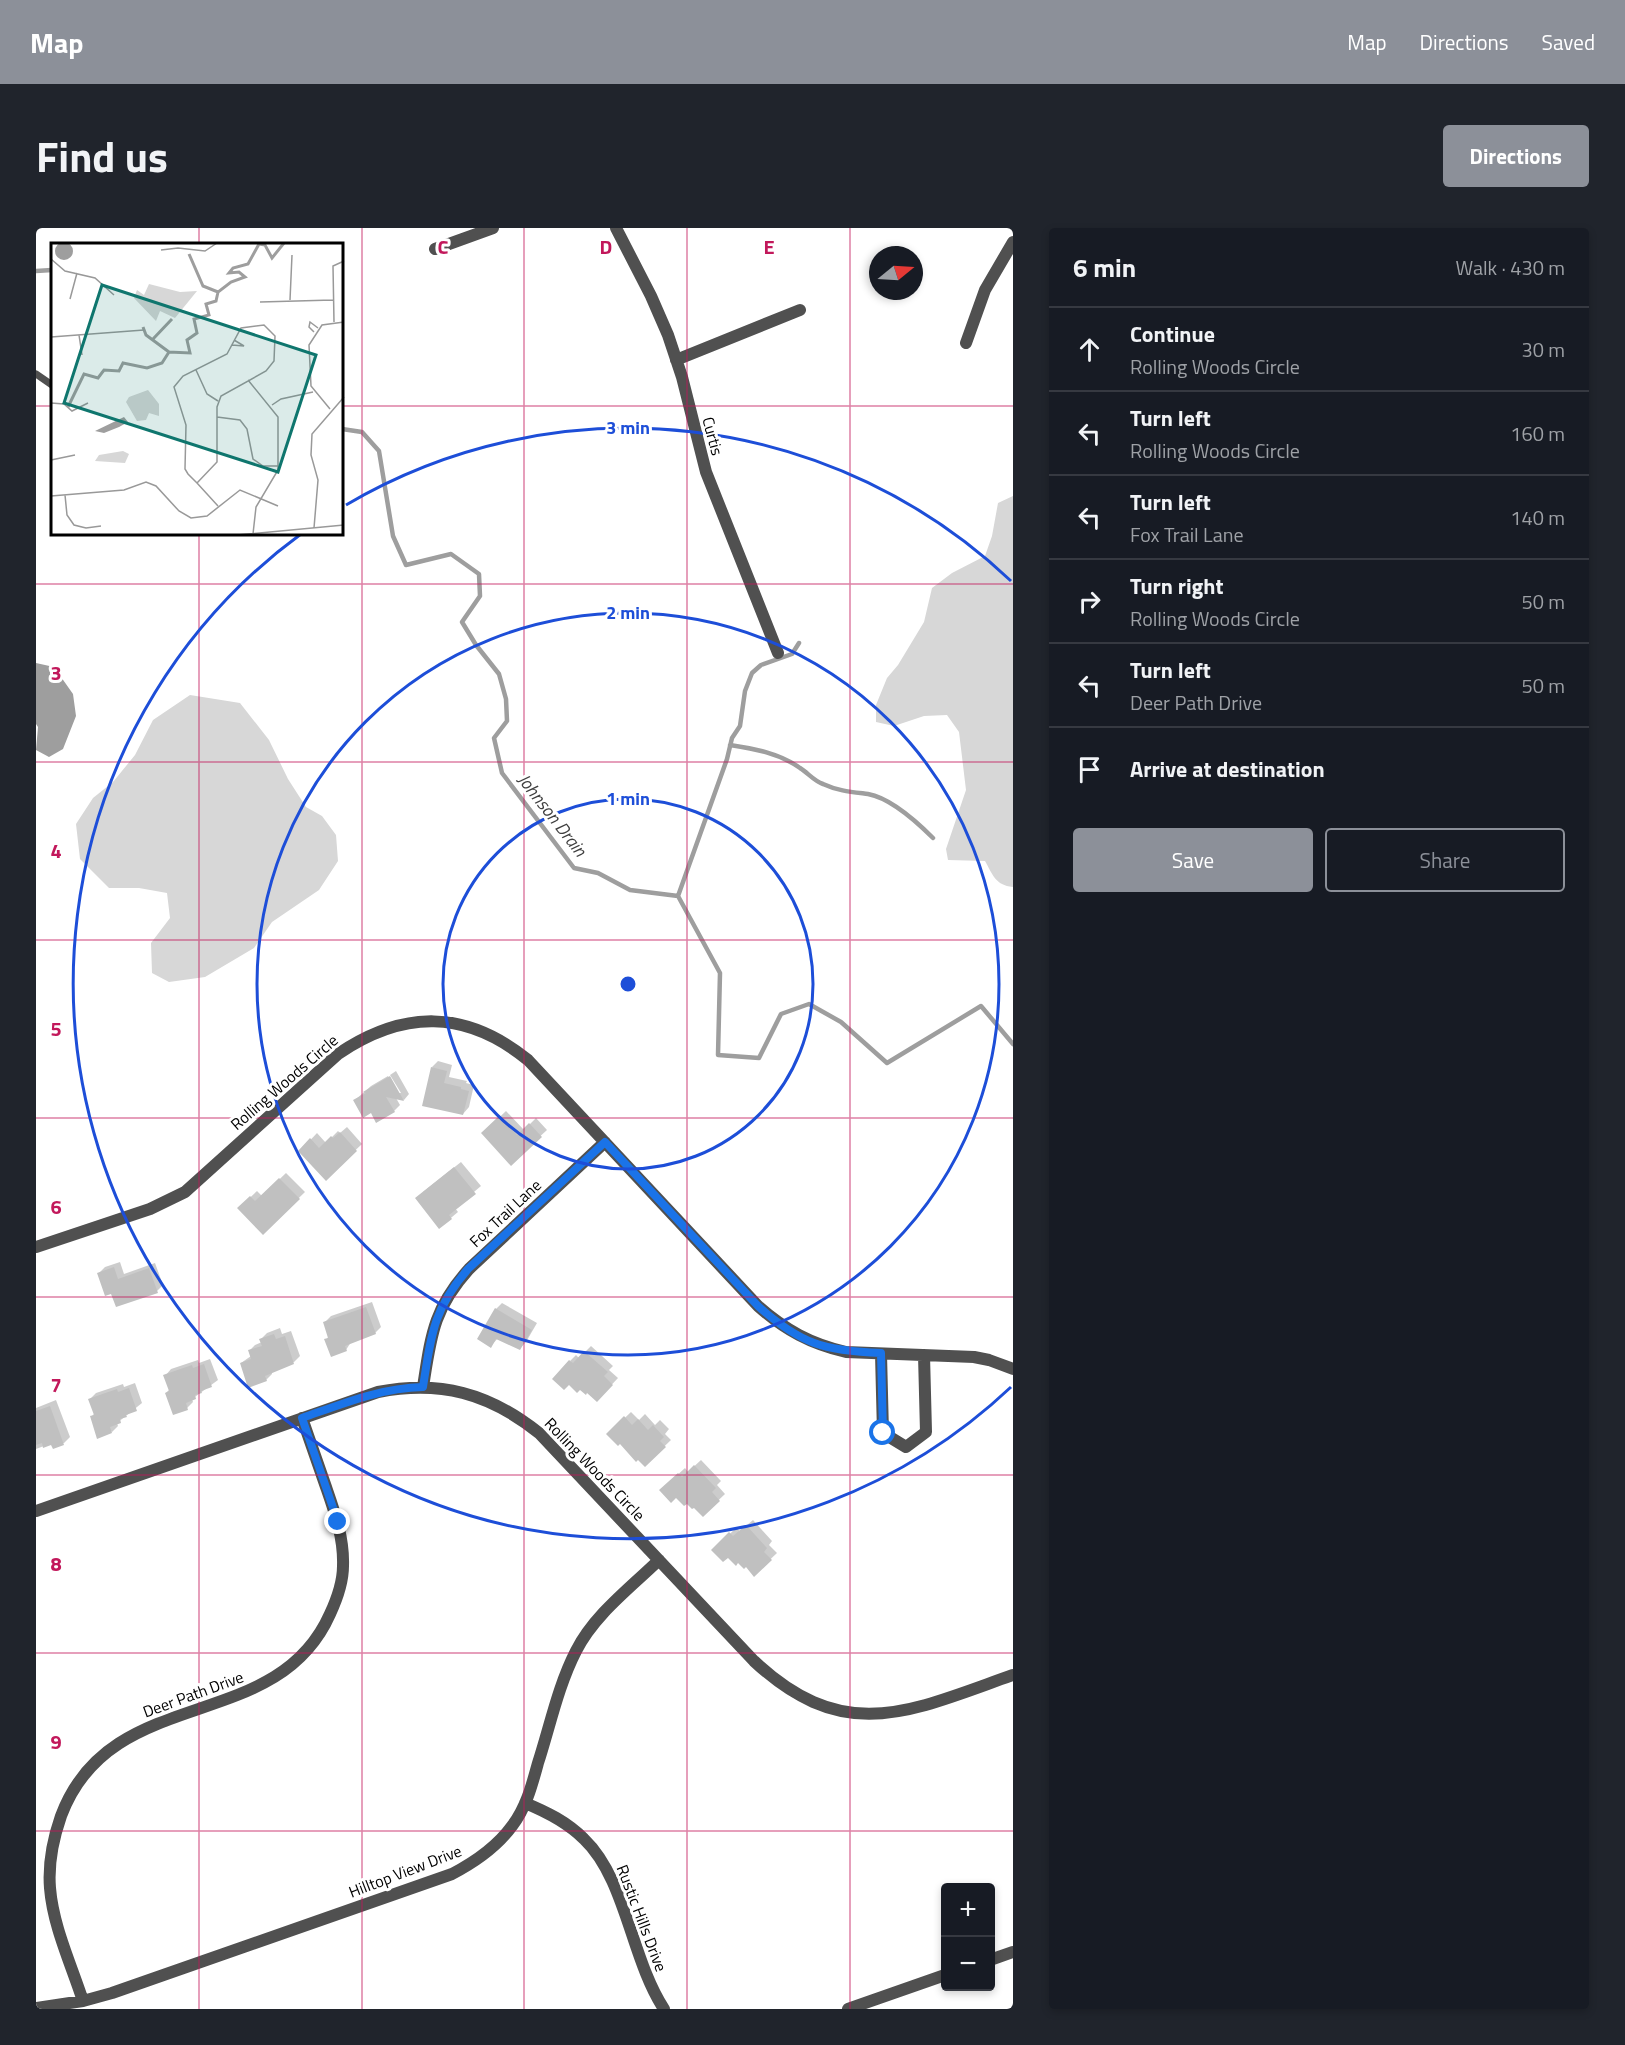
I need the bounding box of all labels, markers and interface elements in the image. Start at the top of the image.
text: Map [30,21,84,64]
text: Map [1347,26,1387,58]
text: Directions [1420,26,1509,58]
text: Saved [1542,26,1595,58]
text: Find us [36,124,168,188]
button: Directions [1443,125,1589,187]
text: C [438,231,449,262]
text: D [600,231,612,262]
text: E [763,231,775,262]
inset map [51,243,344,536]
north arrow [869,246,923,300]
text: 6 min [1073,248,1136,287]
text: Walk · 430 m [1456,252,1565,283]
text: Continue [1130,317,1215,351]
icon: ahead [1073,333,1106,366]
text: 30 m [1521,334,1565,365]
text: Rolling Woods Circle [1130,351,1300,382]
text: Turn left [1130,401,1211,435]
text: 3 min [606,414,650,441]
street label: Curtis [696,414,730,458]
icon: left [1073,417,1106,450]
text: 160 m [1510,418,1565,449]
text: Rolling Woods Circle [1130,435,1300,466]
text: Turn left [1130,485,1211,519]
icon: left [1073,501,1106,534]
text: 140 m [1510,502,1565,533]
text: Fox Trail Lane [1130,519,1244,550]
text: Turn right [1130,569,1224,603]
icon: right [1073,585,1106,618]
text: 50 m [1521,586,1565,617]
text: 2 min [606,599,650,626]
text: Rolling Woods Circle [1130,603,1300,634]
text: Turn left [1130,653,1211,687]
text: 3 [50,657,62,688]
icon: left [1073,669,1106,702]
text: 50 m [1521,670,1565,701]
text: Deer Path Drive [1130,687,1262,718]
text: Arrive at destination [1130,752,1325,786]
icon: arrive [1073,753,1106,786]
water label: Johnson Drain [511,767,594,863]
text: 1 min [606,785,650,812]
button: Save [1073,828,1313,892]
button: Share [1325,828,1565,892]
text: 4 [50,835,62,866]
centre of rings [618,974,638,994]
text: 5 [50,1013,62,1044]
street label: Rolling Woods Circle [225,1028,343,1136]
street label: Fox Trail Lane [464,1173,546,1253]
text: 6 [50,1191,62,1222]
text: 7 [50,1369,62,1400]
street label: Rolling Woods Circle [539,1412,651,1526]
route start [869,1419,895,1445]
route end [324,1508,350,1534]
text: 8 [50,1548,62,1579]
street label: Deer Path Drive [139,1665,247,1723]
text: 9 [50,1726,62,1757]
street label: Hilltop View Drive [345,1838,465,1904]
street label: Rustic Hills Drive [611,1861,673,1975]
map controls [941,1883,995,1991]
button: + [941,1883,995,1937]
button: − [941,1937,995,1991]

